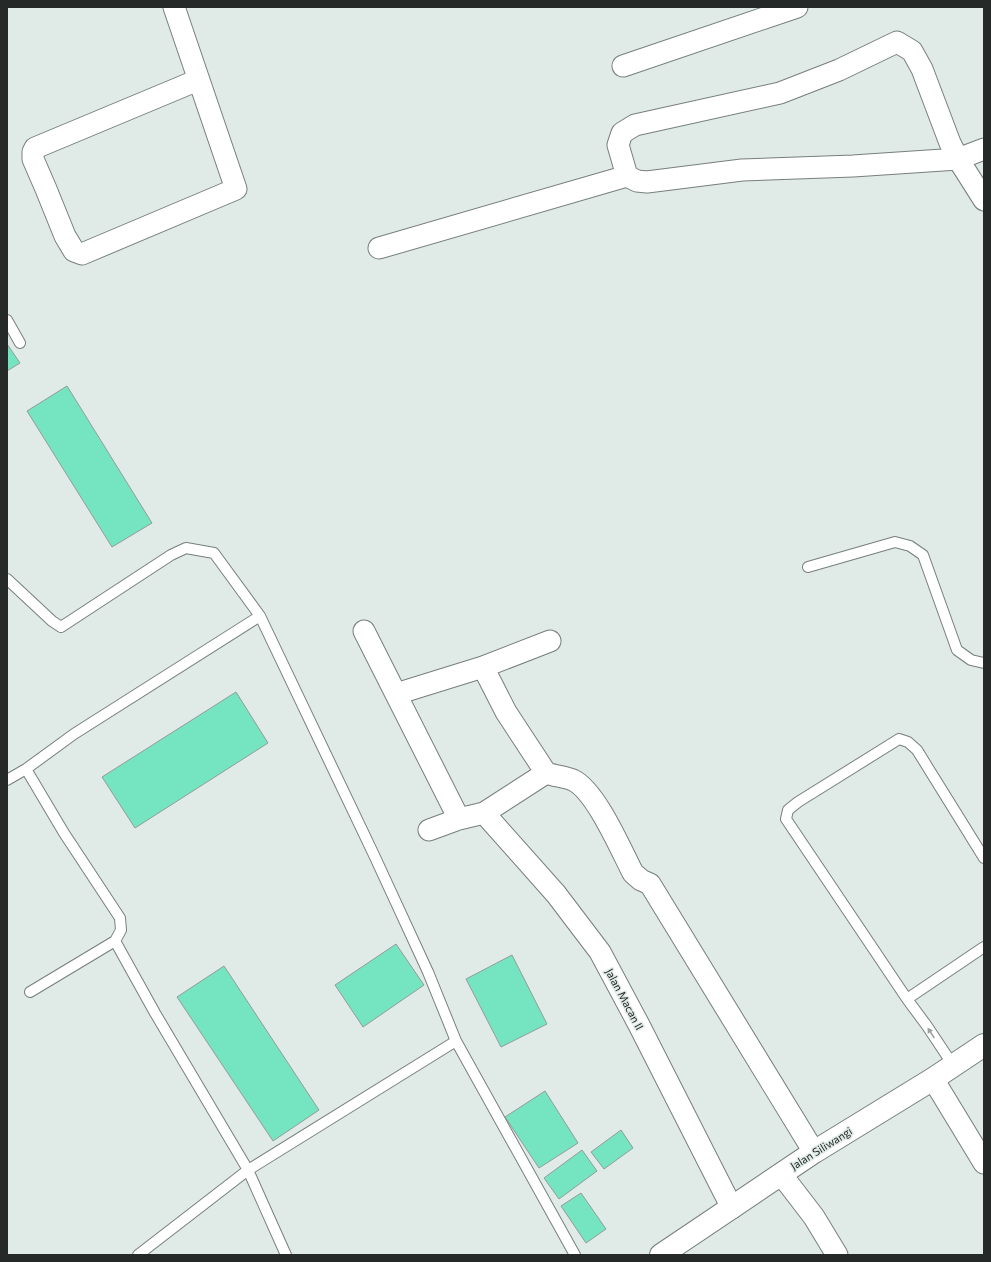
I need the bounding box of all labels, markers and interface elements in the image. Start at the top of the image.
street label: Jalan Macan II [602,966,647,1032]
one-way arrow [928,1027,935,1039]
street label: Jalan Siliwangi [788,1124,855,1173]

